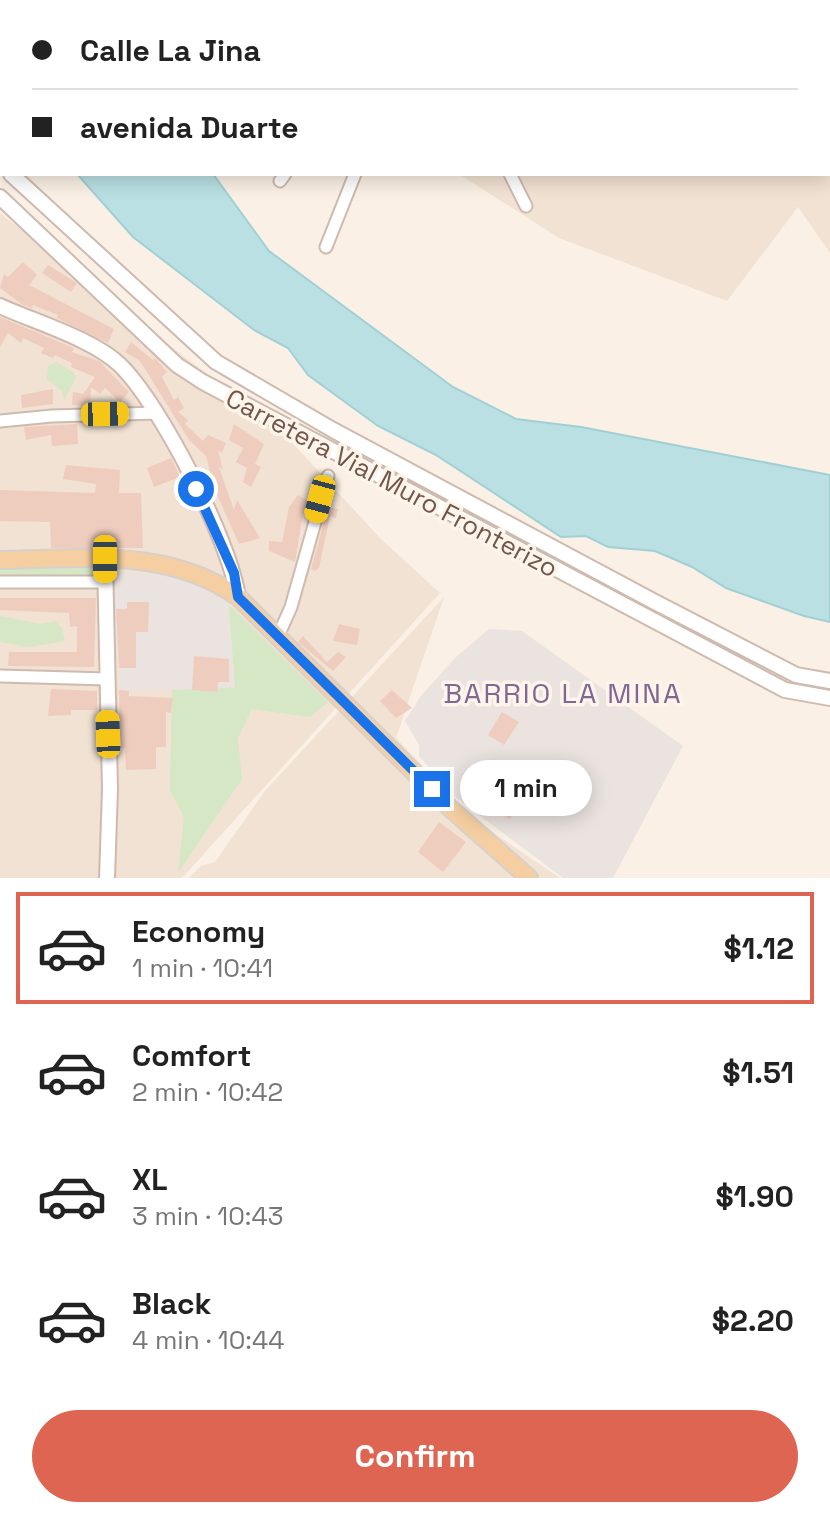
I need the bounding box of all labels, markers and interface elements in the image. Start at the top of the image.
text: Calle La Jina [80,31,261,70]
text: avenida Duarte [80,108,299,147]
street label: Carretera Vial Muro Fronterizo [220,381,564,585]
car [81,402,129,426]
route start [178,471,214,507]
car [302,473,338,525]
car [93,535,117,583]
district label: BARRIO LA MINA [443,675,683,711]
car [95,710,121,758]
callout: 1 min [460,761,592,817]
route end [414,771,450,807]
text: 1 min [494,771,558,805]
icon: car [36,912,108,984]
text: Economy [132,912,265,951]
text: $1.12 [724,929,794,968]
text: 1 min · 10:41 [132,951,273,985]
icon: car [36,1036,108,1108]
text: Comfort [132,1036,251,1075]
text: $1.51 [722,1053,794,1092]
text: 2 min · 10:42 [132,1075,283,1109]
icon: car [36,1160,108,1232]
text: XL [132,1160,168,1199]
text: $1.90 [715,1177,794,1216]
text: 3 min · 10:43 [132,1199,283,1233]
icon: car [36,1284,108,1356]
text: Black [132,1284,211,1323]
text: $2.20 [712,1301,794,1340]
text: 4 min · 10:44 [132,1323,284,1357]
button: Confirm [32,1410,798,1502]

